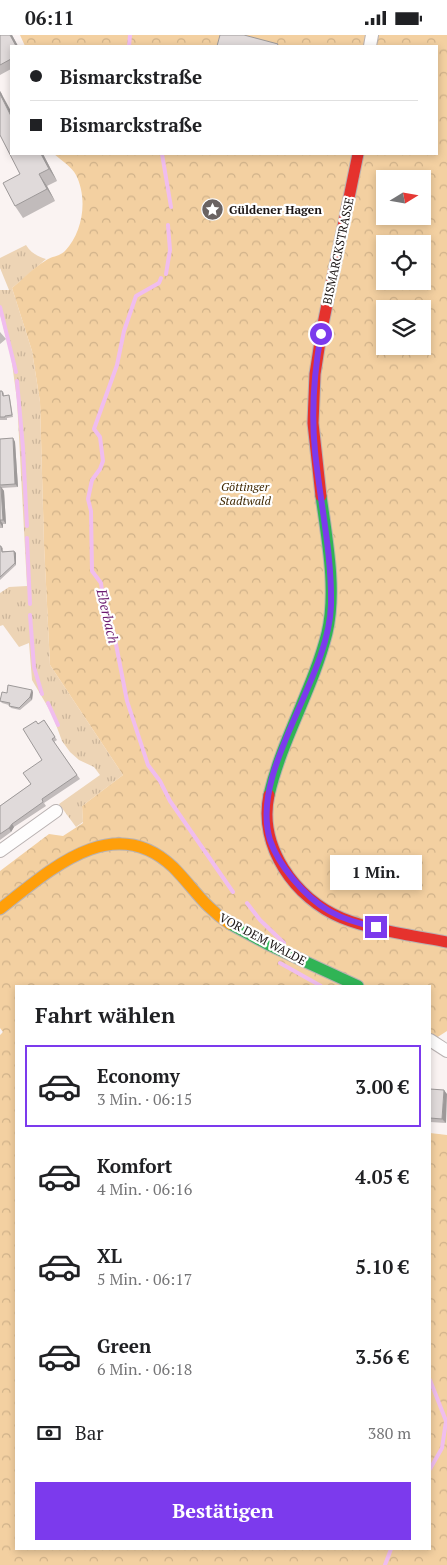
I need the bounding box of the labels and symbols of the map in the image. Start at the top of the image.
north arrow [376,170,431,225]
street label: BISMARCKSTRASSE [319,196,357,306]
place icon: Güldener Hagen [201,197,225,221]
place label: Güldener Hagen [229,202,322,217]
route start [310,323,332,345]
park label: Göttinger Stadtwald [219,479,271,508]
water label: Eberbach [92,586,124,645]
callout: 1 Min. [330,855,422,889]
street label: VOR DEM WALDE [217,910,309,968]
route end [365,916,387,938]

